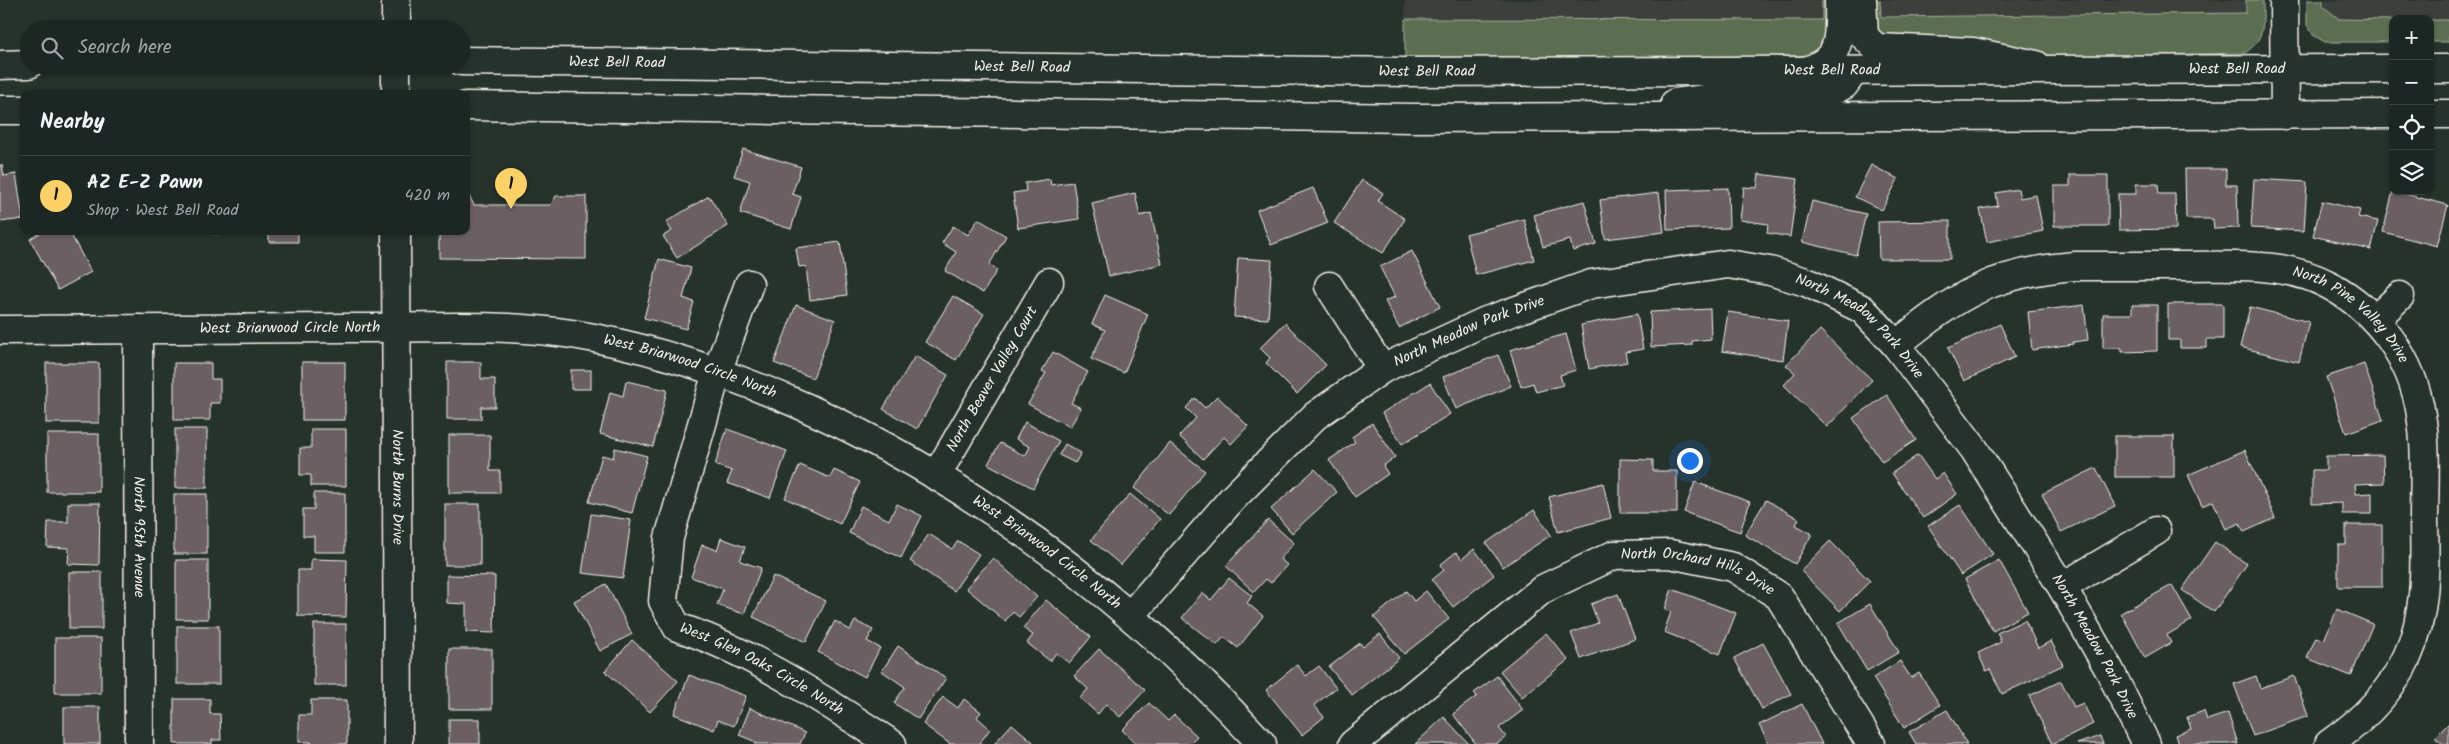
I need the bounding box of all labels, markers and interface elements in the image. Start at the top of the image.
map controls [2389,15,2434,195]
button: + [2389,15,2434,60]
search box [20,20,470,75]
text: Search here [78,33,172,63]
icon: search [38,34,66,62]
street label: West Bell Road [569,50,666,75]
street label: West Bell Road [974,55,1071,80]
street label: West Bell Road [2189,57,2286,82]
street label: West Bell Road [1784,59,1881,83]
street label: West Bell Road [1379,60,1476,84]
button: − [2389,60,2434,105]
button: locate [2389,105,2434,150]
text: Nearby [40,106,105,139]
button: layers [2389,150,2434,195]
text: AZ E-Z Pawn [87,168,203,198]
pin: 1 [495,168,527,209]
text: 1 [54,183,58,208]
text: 420 m [405,183,450,208]
text: Shop · West Bell Road [87,198,238,223]
street label: North Pine Valley Drive [2290,260,2415,368]
street label: North Meadow Park Drive [1792,267,1930,384]
street label: North Meadow Park Drive [1389,289,1548,374]
street label: North Beaver Valley Court [940,302,1044,457]
street label: West Briarwood Circle North [200,316,380,341]
street label: West Briarwood Circle North [601,328,780,406]
street label: North Burns Drive [385,429,409,545]
your location [1677,448,1703,474]
street label: North 95th Avenue [126,476,151,598]
street label: West Briarwood Circle North [967,489,1127,616]
street label: North Orchard Hills Drive [1620,542,1780,602]
street label: North Meadow Park Drive [2045,569,2144,724]
street label: West Glen Oaks Circle North [676,617,848,722]

